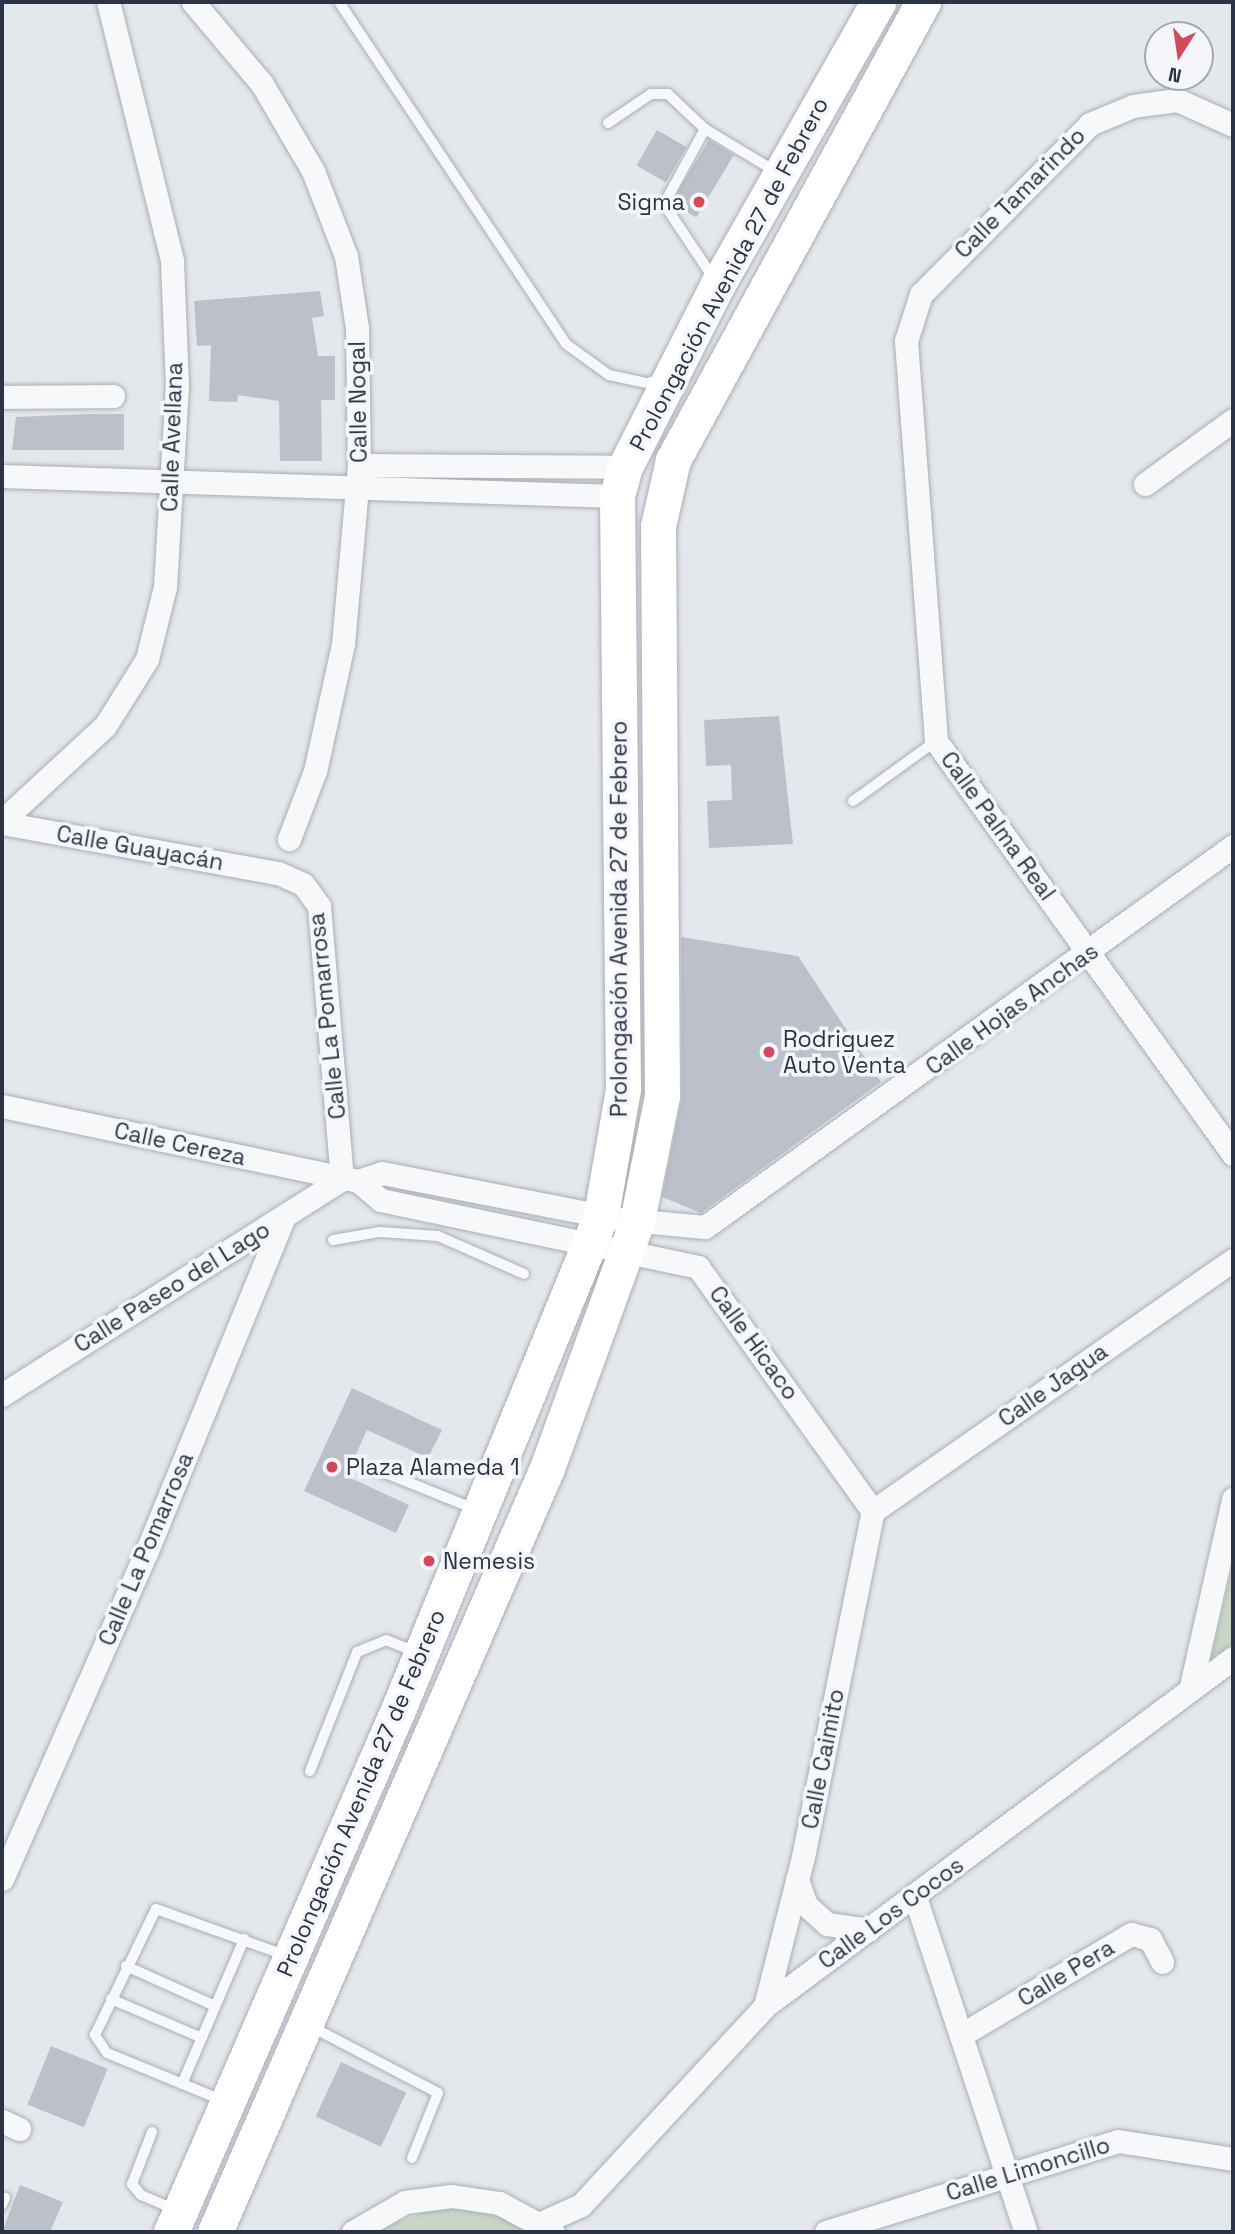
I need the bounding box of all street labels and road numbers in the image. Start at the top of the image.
street label: Prolongación Avenida 27 de Febrero [624,92,834,456]
street label: Calle Tamarindo [949,122,1091,264]
street label: Calle Nogal [343,341,373,463]
street label: Calle Avellana [156,361,188,513]
street label: Prolongación Avenida 27 de Febrero [605,721,633,1117]
street label: Calle Palma Real [935,746,1061,906]
street label: Calle Guayacán [54,820,226,876]
street label: Calle La Pomarrosa [302,911,352,1121]
street label: Calle Hojas Anchas [920,937,1104,1081]
street label: Calle Cereza [112,1117,248,1171]
street label: Calle Paseo del Lago [69,1215,275,1359]
street label: Calle Hicaco [703,1281,805,1405]
street label: Calle Jagua [993,1337,1113,1433]
street label: Calle La Pomarrosa [93,1448,199,1650]
street label: Prolongación Avenida 27 de Febrero [271,1605,451,1981]
street label: Calle Caimito [796,1687,850,1831]
street label: Calle Los Cocos [813,1851,969,1975]
street label: Calle Pera [1013,1934,1119,2012]
street label: Calle Limoncillo [943,2131,1113,2207]

